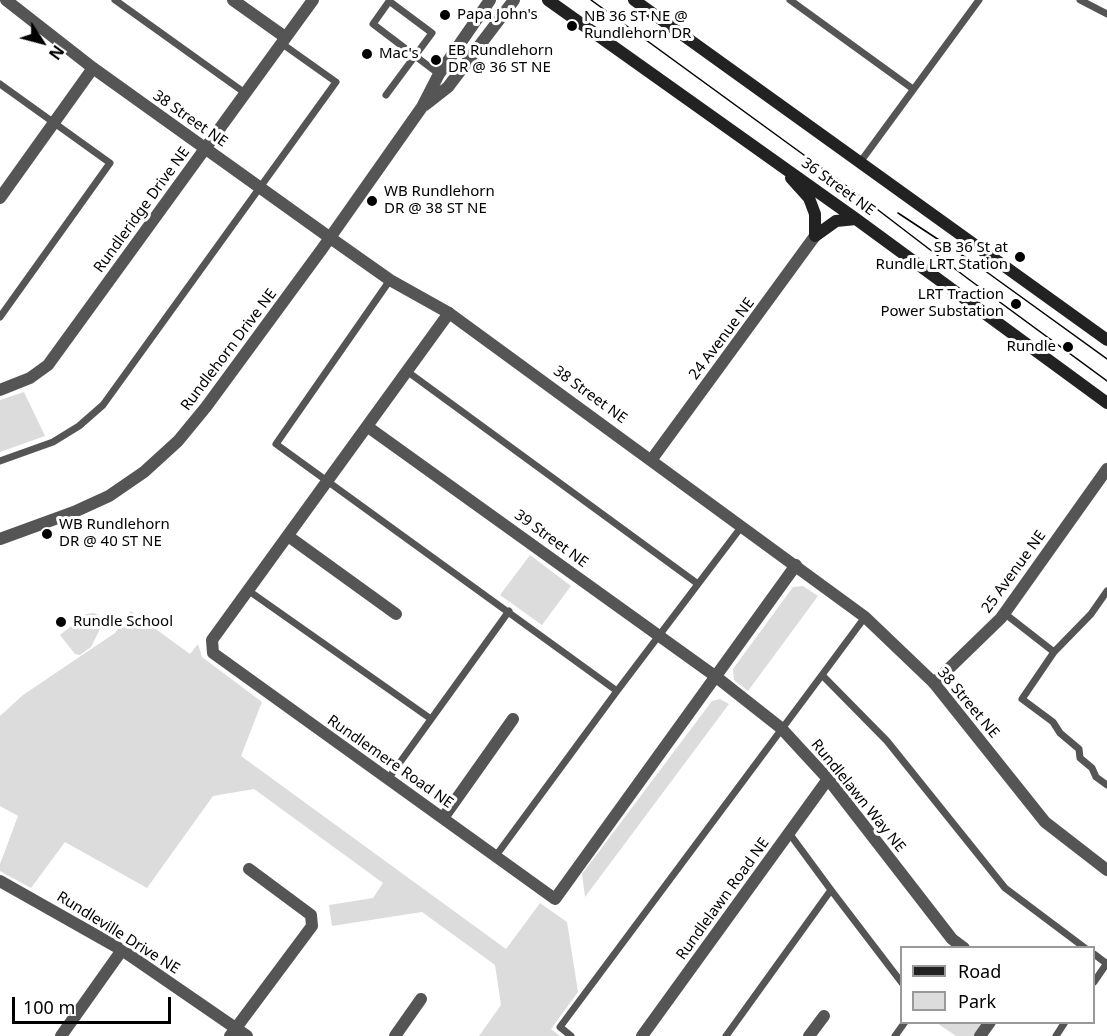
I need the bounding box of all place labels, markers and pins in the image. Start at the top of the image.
place label: Papa John's [457,6,538,24]
marker: Papa John's [438,8,452,22]
place label: NB 36 ST NE @ Rundlehorn DR [584,8,691,43]
marker: NB 36 ST NE @ Rundlehorn DR [565,19,579,33]
place label: EB Rundlehorn DR @ 36 ST NE [448,42,553,77]
place label: Mac's [379,45,419,63]
marker: Mac's [360,47,374,61]
marker: EB Rundlehorn DR @ 36 ST NE [429,53,443,67]
place label: WB Rundlehorn DR @ 38 ST NE [384,183,495,218]
marker: WB Rundlehorn DR @ 38 ST NE [365,194,379,208]
place label: SB 36 St at Rundle LRT Station [876,239,1008,274]
marker: SB 36 St at Rundle LRT Station [1013,250,1027,264]
place label: LRT Traction Power Substation [880,286,1004,321]
marker: LRT Traction Power Substation [1009,297,1023,311]
place label: Rundle [1007,338,1056,356]
marker: Rundle [1061,340,1075,354]
place label: WB Rundlehorn DR @ 40 ST NE [59,516,170,551]
marker: WB Rundlehorn DR @ 40 ST NE [40,527,54,541]
place label: Rundle School [73,613,173,631]
marker: Rundle School [54,615,68,629]

